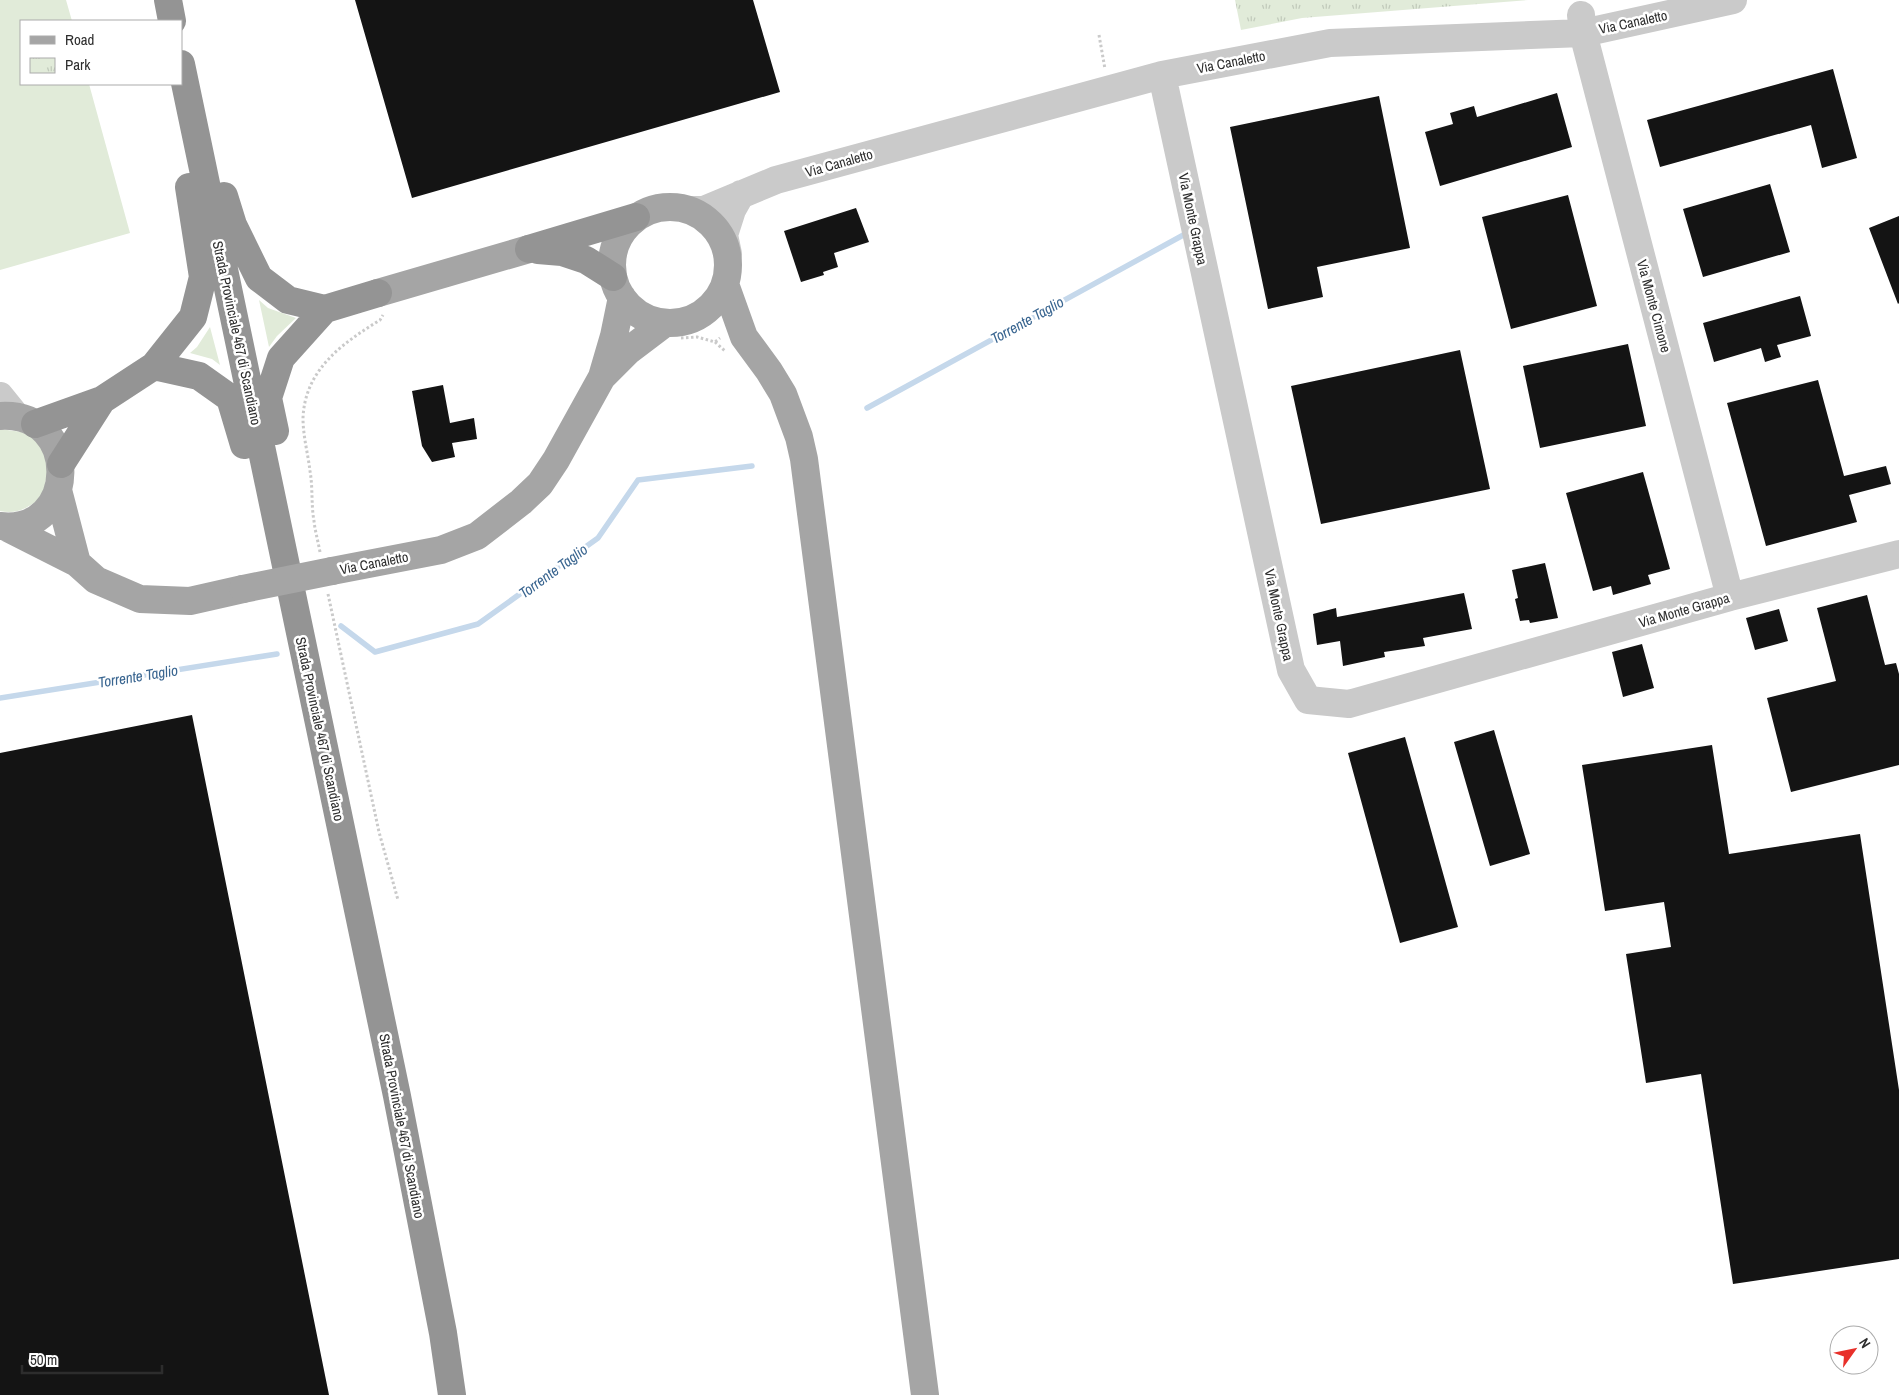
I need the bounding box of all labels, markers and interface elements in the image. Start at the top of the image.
street label: Via Canaletto [1597,6,1669,38]
legend [20,20,182,85]
text: Road [65,29,94,50]
street label: Via Canaletto [1195,47,1267,77]
text: Park [65,54,91,75]
street label: Via Canaletto [803,145,875,181]
street label: Via Monte Grappa [1174,171,1212,267]
street label: Strada Provinciale 467 di Scandiano [209,239,265,427]
street label: Via Monte Cimone [1633,258,1675,354]
water label: Torrente Taglio [987,291,1067,349]
water label: Torrente Taglio [514,539,592,603]
street label: Via Canaletto [338,548,410,578]
street label: Via Monte Grappa [1260,567,1298,663]
street label: Via Monte Grappa [1637,588,1732,632]
street label: Strada Provinciale 467 di Scandiano [292,635,348,823]
water label: Torrente Taglio [97,659,180,693]
street label: Strada Provinciale 467 di Scandiano [375,1032,429,1220]
north arrow [1829,1325,1879,1375]
text: N [1855,1335,1875,1351]
scale bar [22,1342,162,1374]
text: 50 m [30,1349,57,1370]

